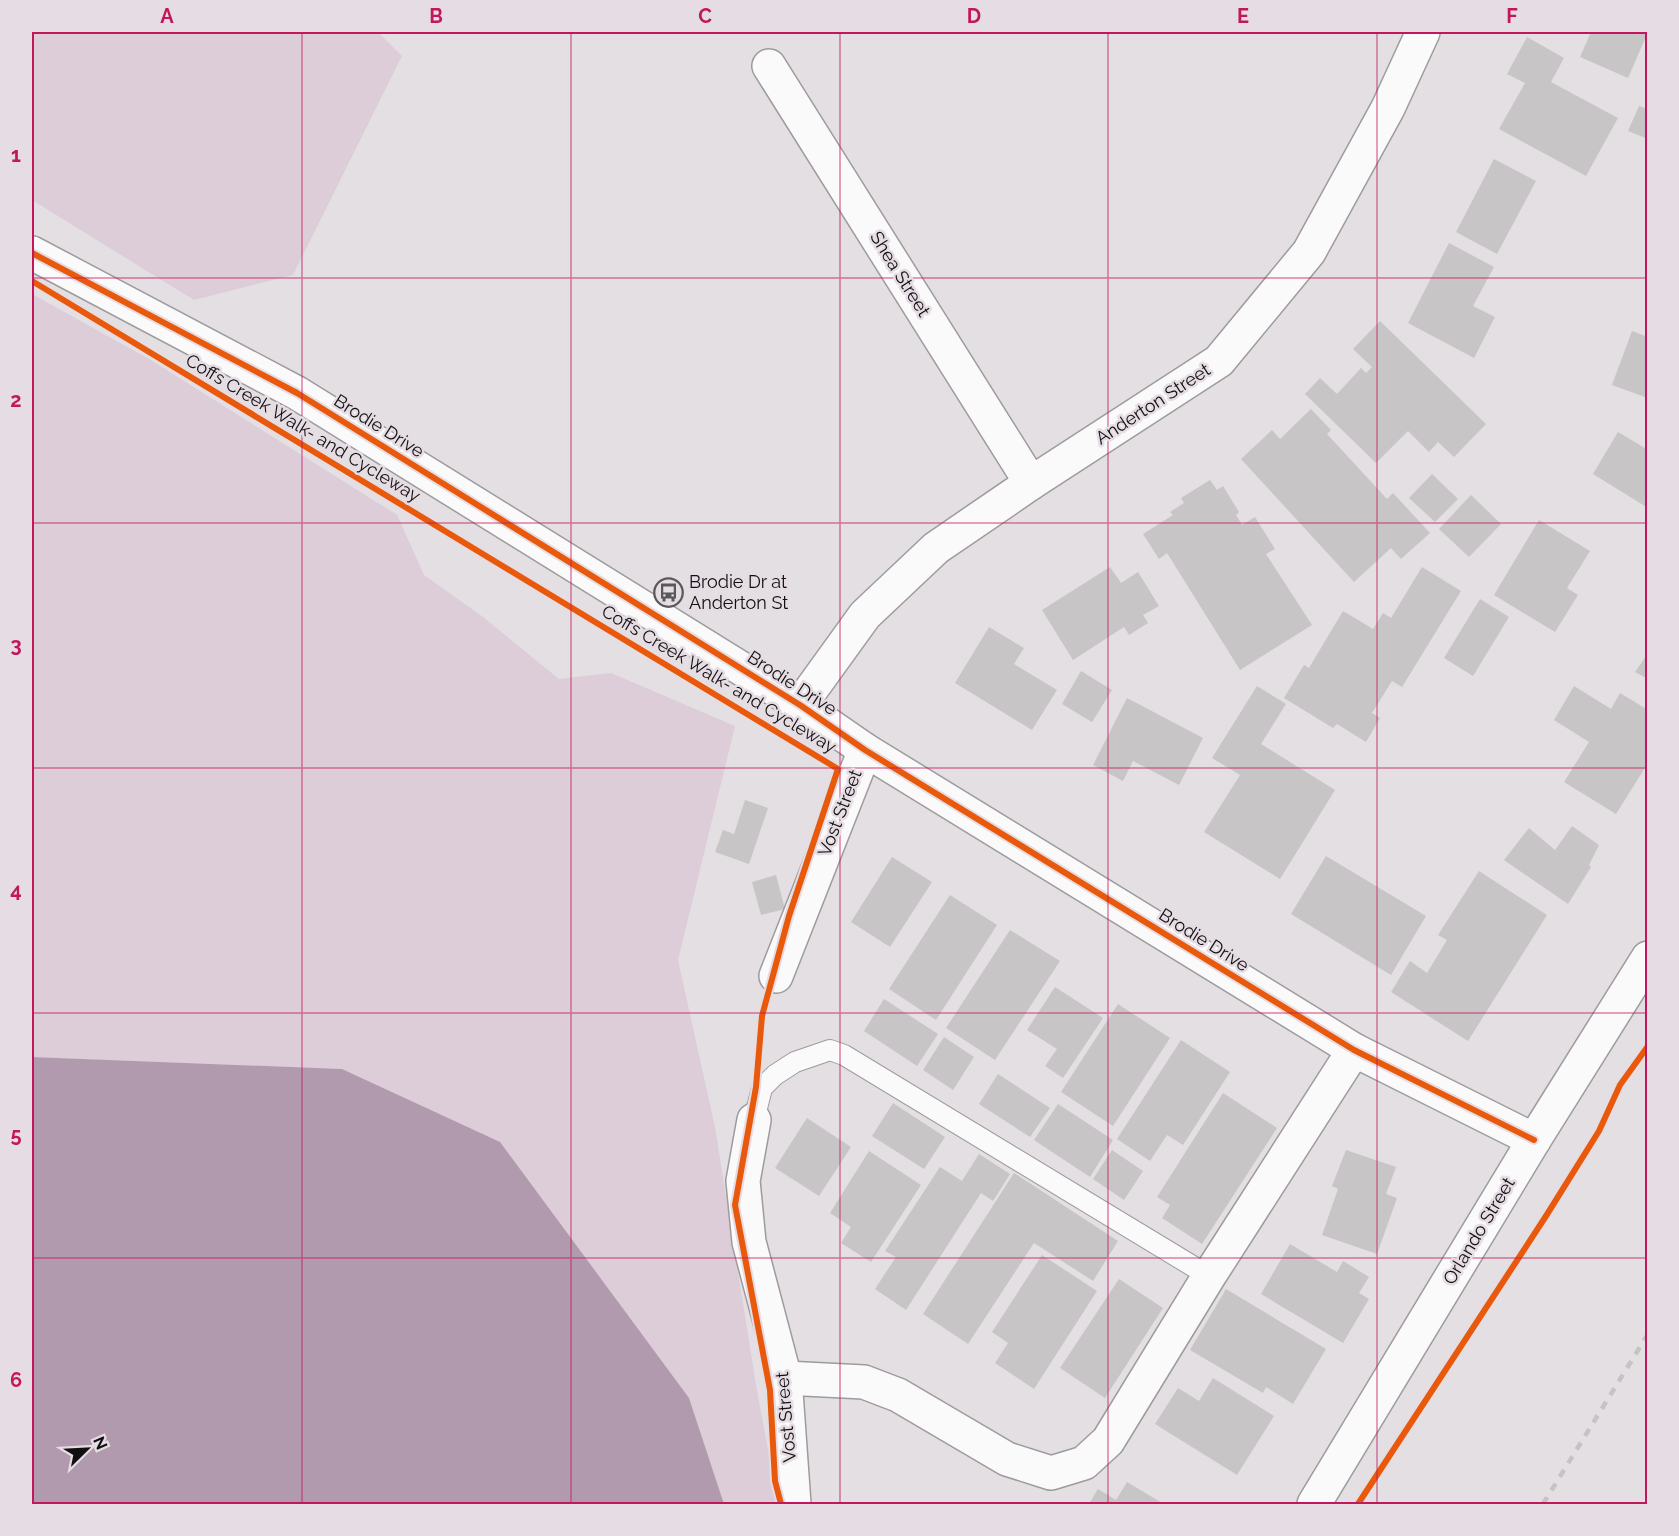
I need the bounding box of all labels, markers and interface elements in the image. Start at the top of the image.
text: A [160,4,174,28]
text: B [429,4,443,28]
text: C [698,4,712,28]
text: D [967,4,981,28]
text: E [1237,4,1249,28]
text: F [1506,4,1518,28]
text: 1 [11,143,21,167]
street label: Shea Street [866,227,935,320]
street label: Coffs Creek Walk- and Cycleway [182,349,425,506]
street label: Anderton Street [1092,359,1214,448]
text: 2 [10,388,22,412]
street label: Brodie Drive [330,390,428,462]
place label: Brodie Dr at Anderton St [689,571,788,613]
bus stop icon: Brodie Dr at Anderton St [652,576,684,608]
street label: Coffs Creek Walk- and Cycleway [598,600,841,757]
text: 3 [10,633,22,657]
street label: Brodie Drive [744,646,841,719]
street label: Vost Street [813,767,866,859]
text: 4 [10,878,22,902]
street label: Brodie Drive [1155,904,1253,976]
text: 5 [10,1123,22,1147]
street label: Orlando Street [1438,1173,1519,1288]
text: 6 [10,1368,22,1392]
street label: Vost Street [771,1371,800,1463]
north arrow [57,1419,117,1479]
text: N [89,1434,111,1453]

